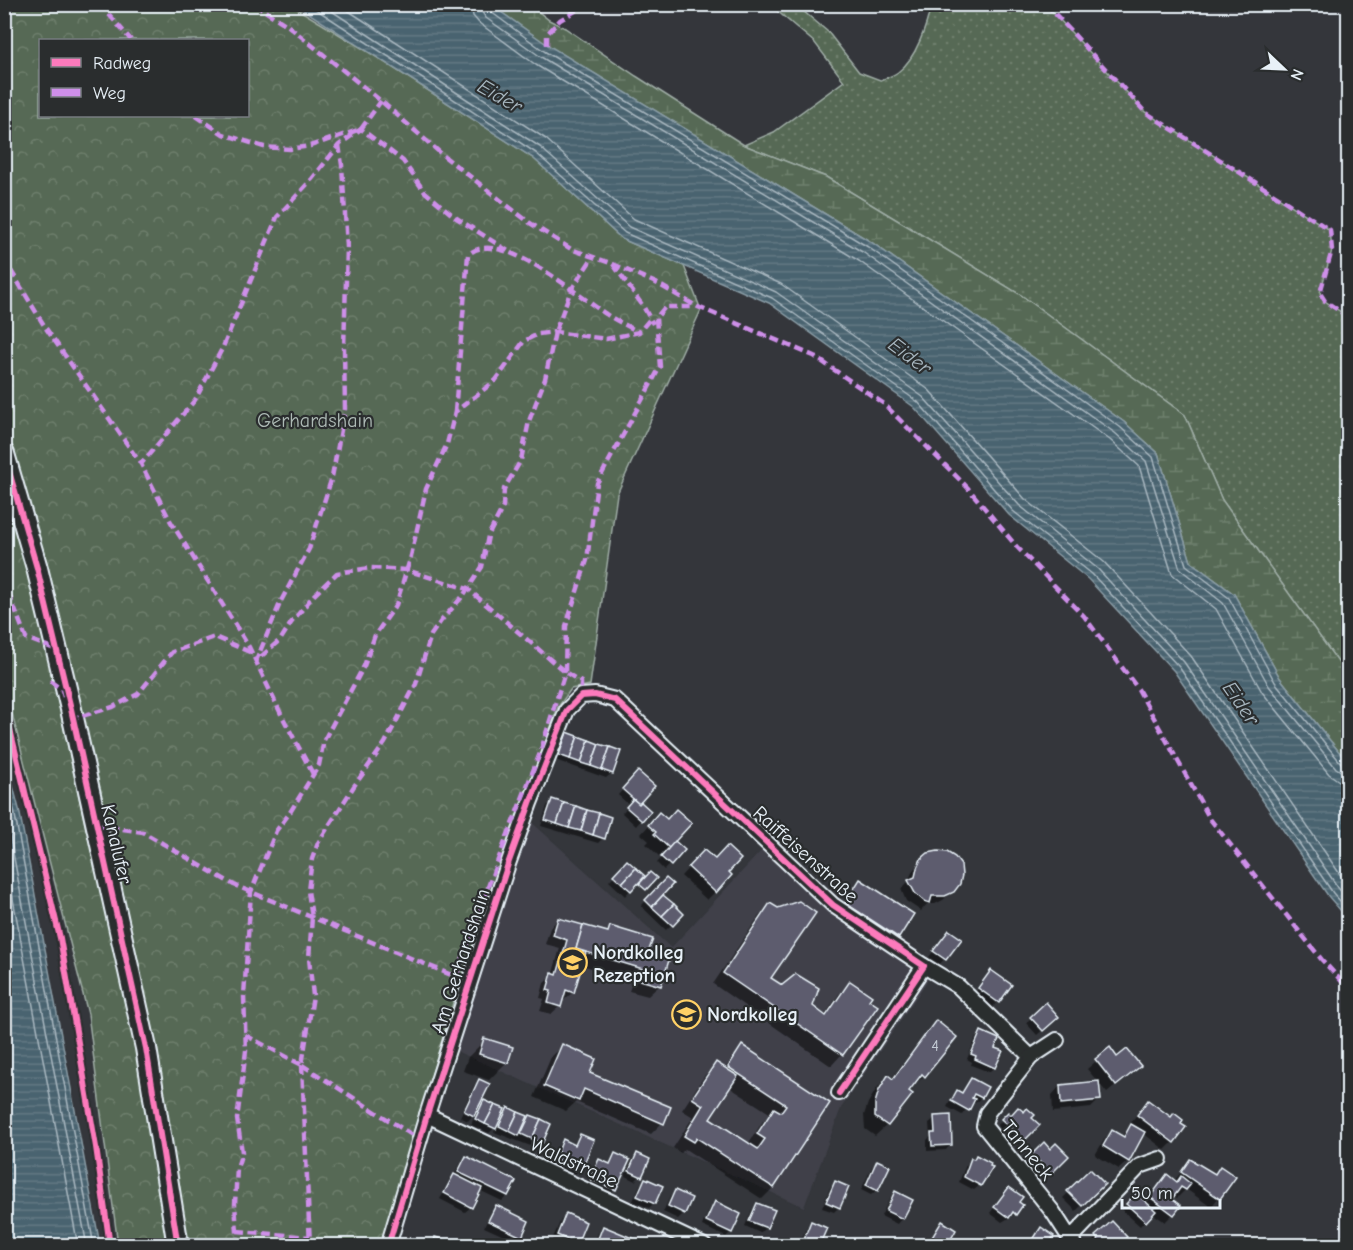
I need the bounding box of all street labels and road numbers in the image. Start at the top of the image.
street label: Raiffeisenstraße [748,801,863,908]
street label: Kanalufer [96,802,137,886]
street label: Am Gerhardshain [426,886,495,1037]
street label: Tanneck [997,1116,1059,1185]
street label: Waldstraße [526,1132,621,1193]

